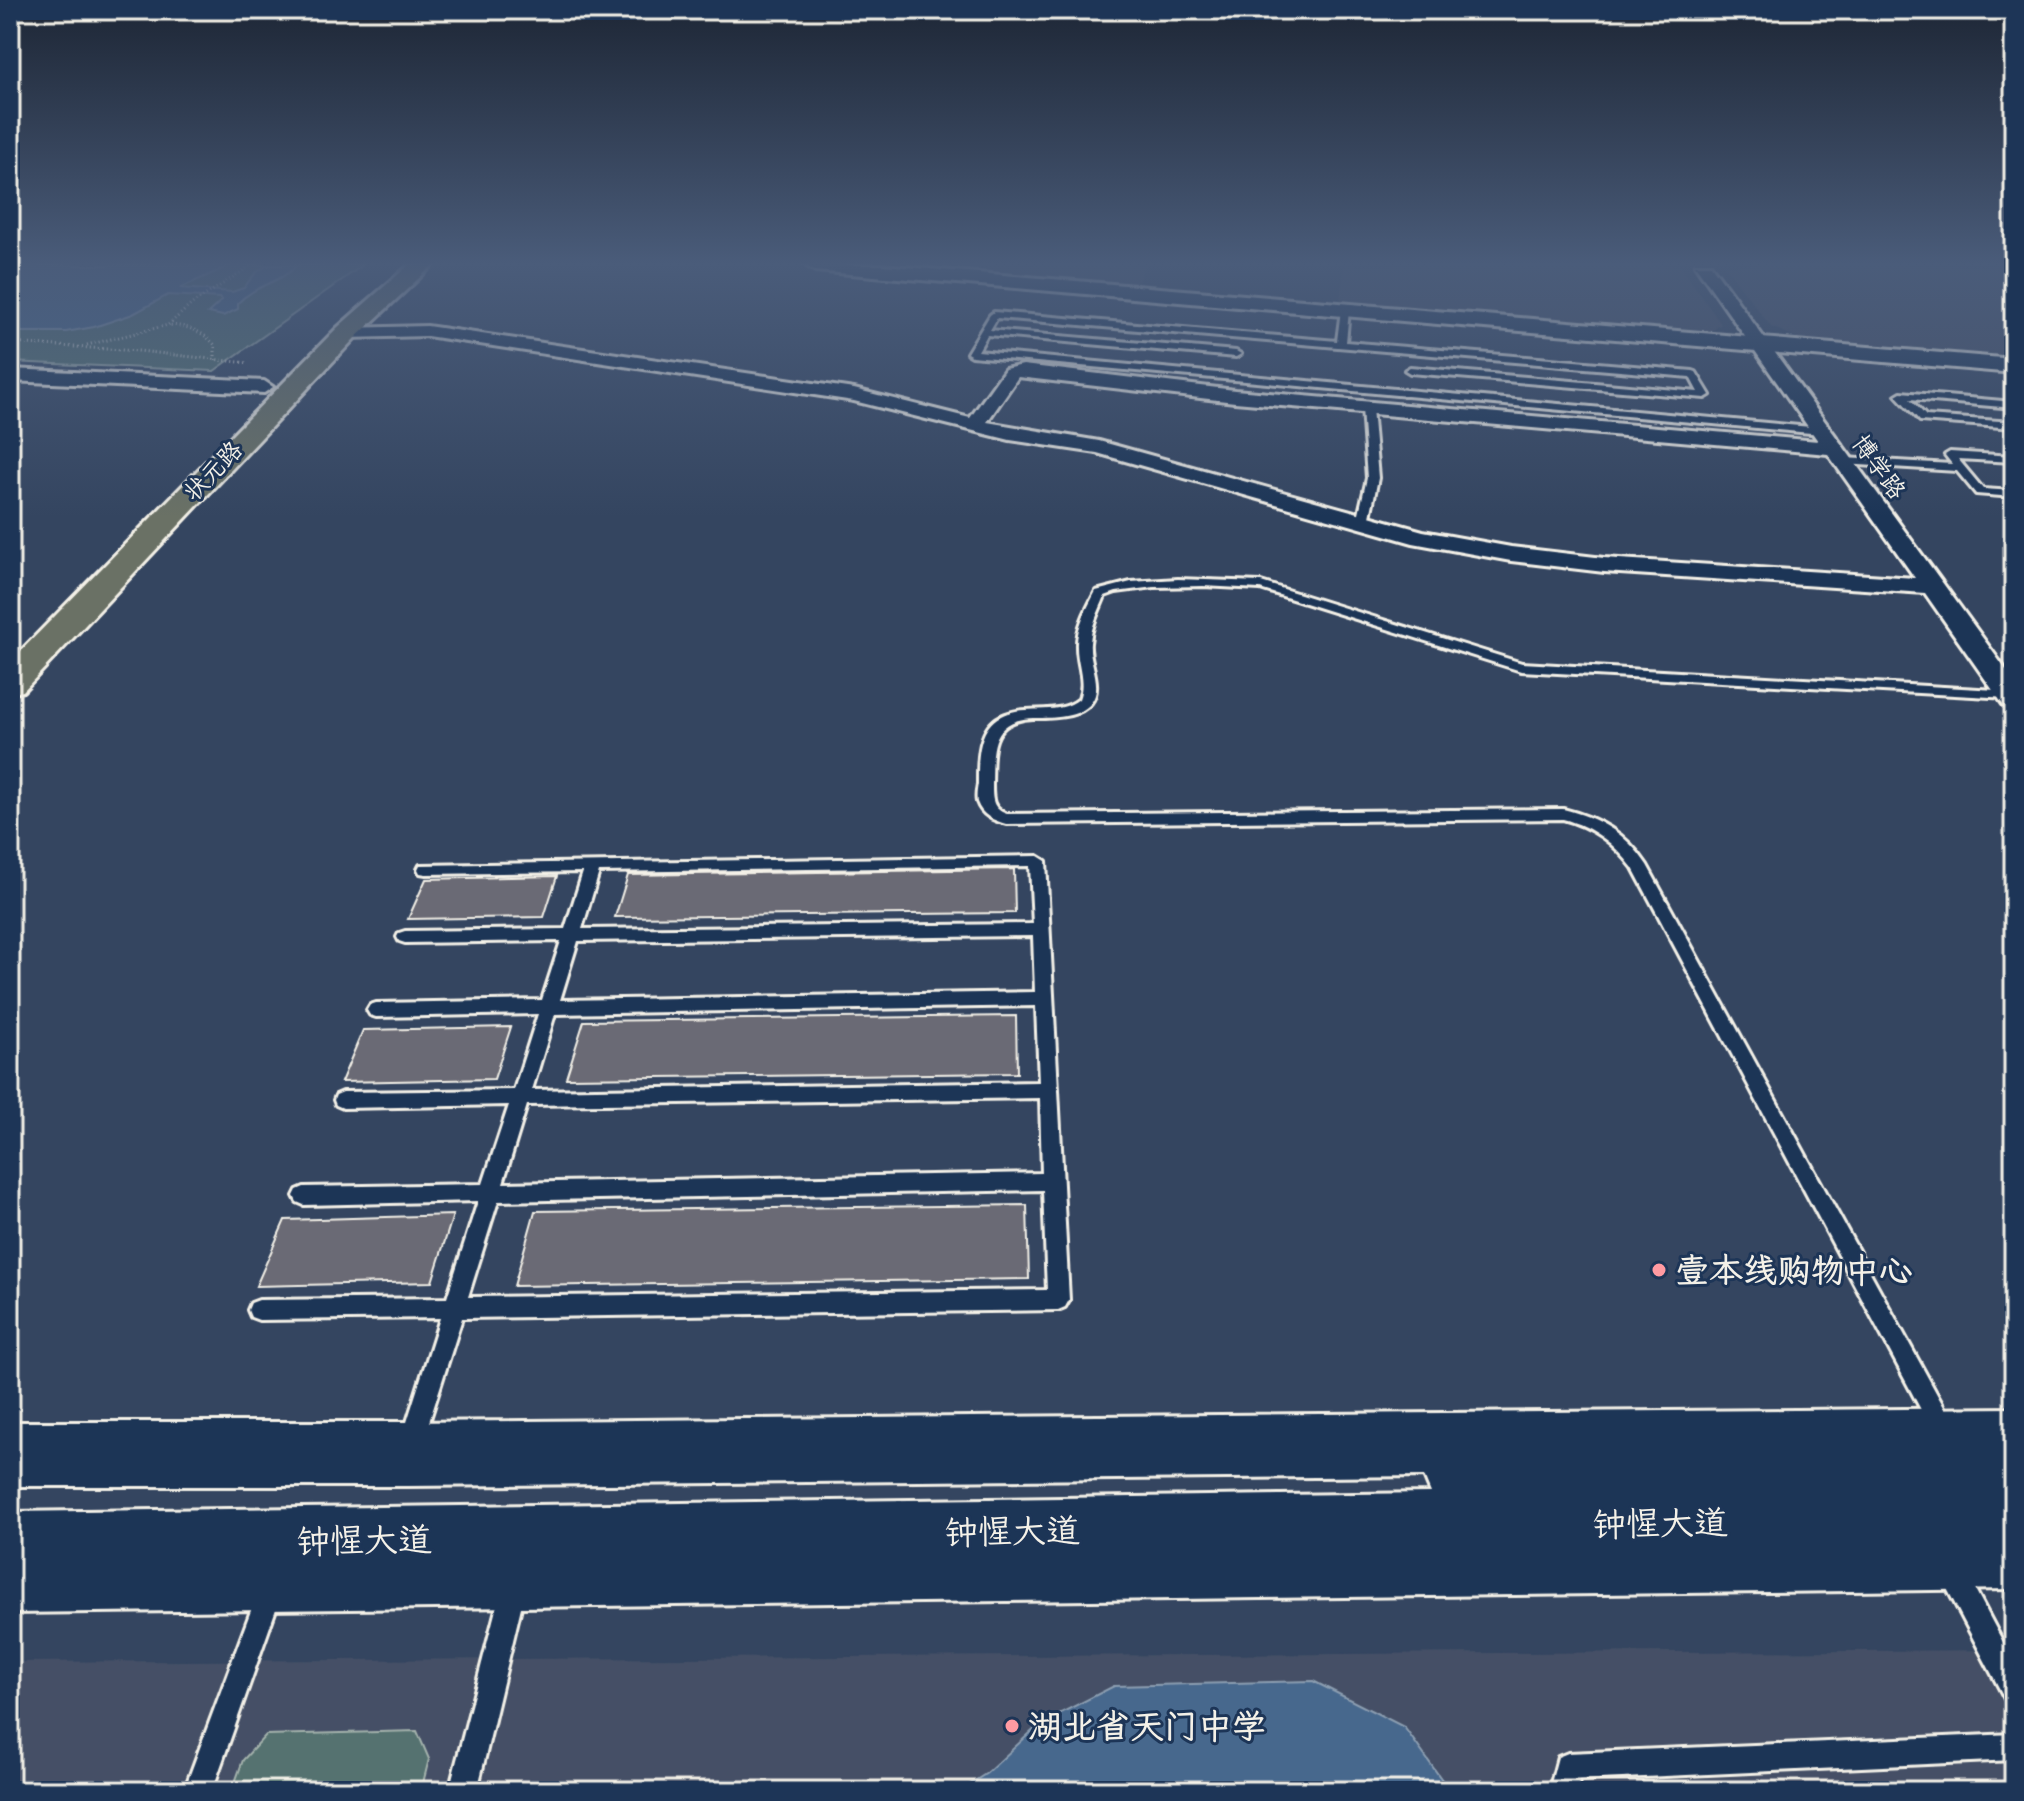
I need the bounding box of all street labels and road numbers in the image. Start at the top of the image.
street label: 博学路 [1847,428,1914,504]
street label: 状元路 [176,433,248,507]
street label: 钟惺大道 [1592,1498,1728,1545]
street label: 钟惺大道 [944,1506,1080,1553]
street label: 钟惺大道 [296,1515,432,1562]

